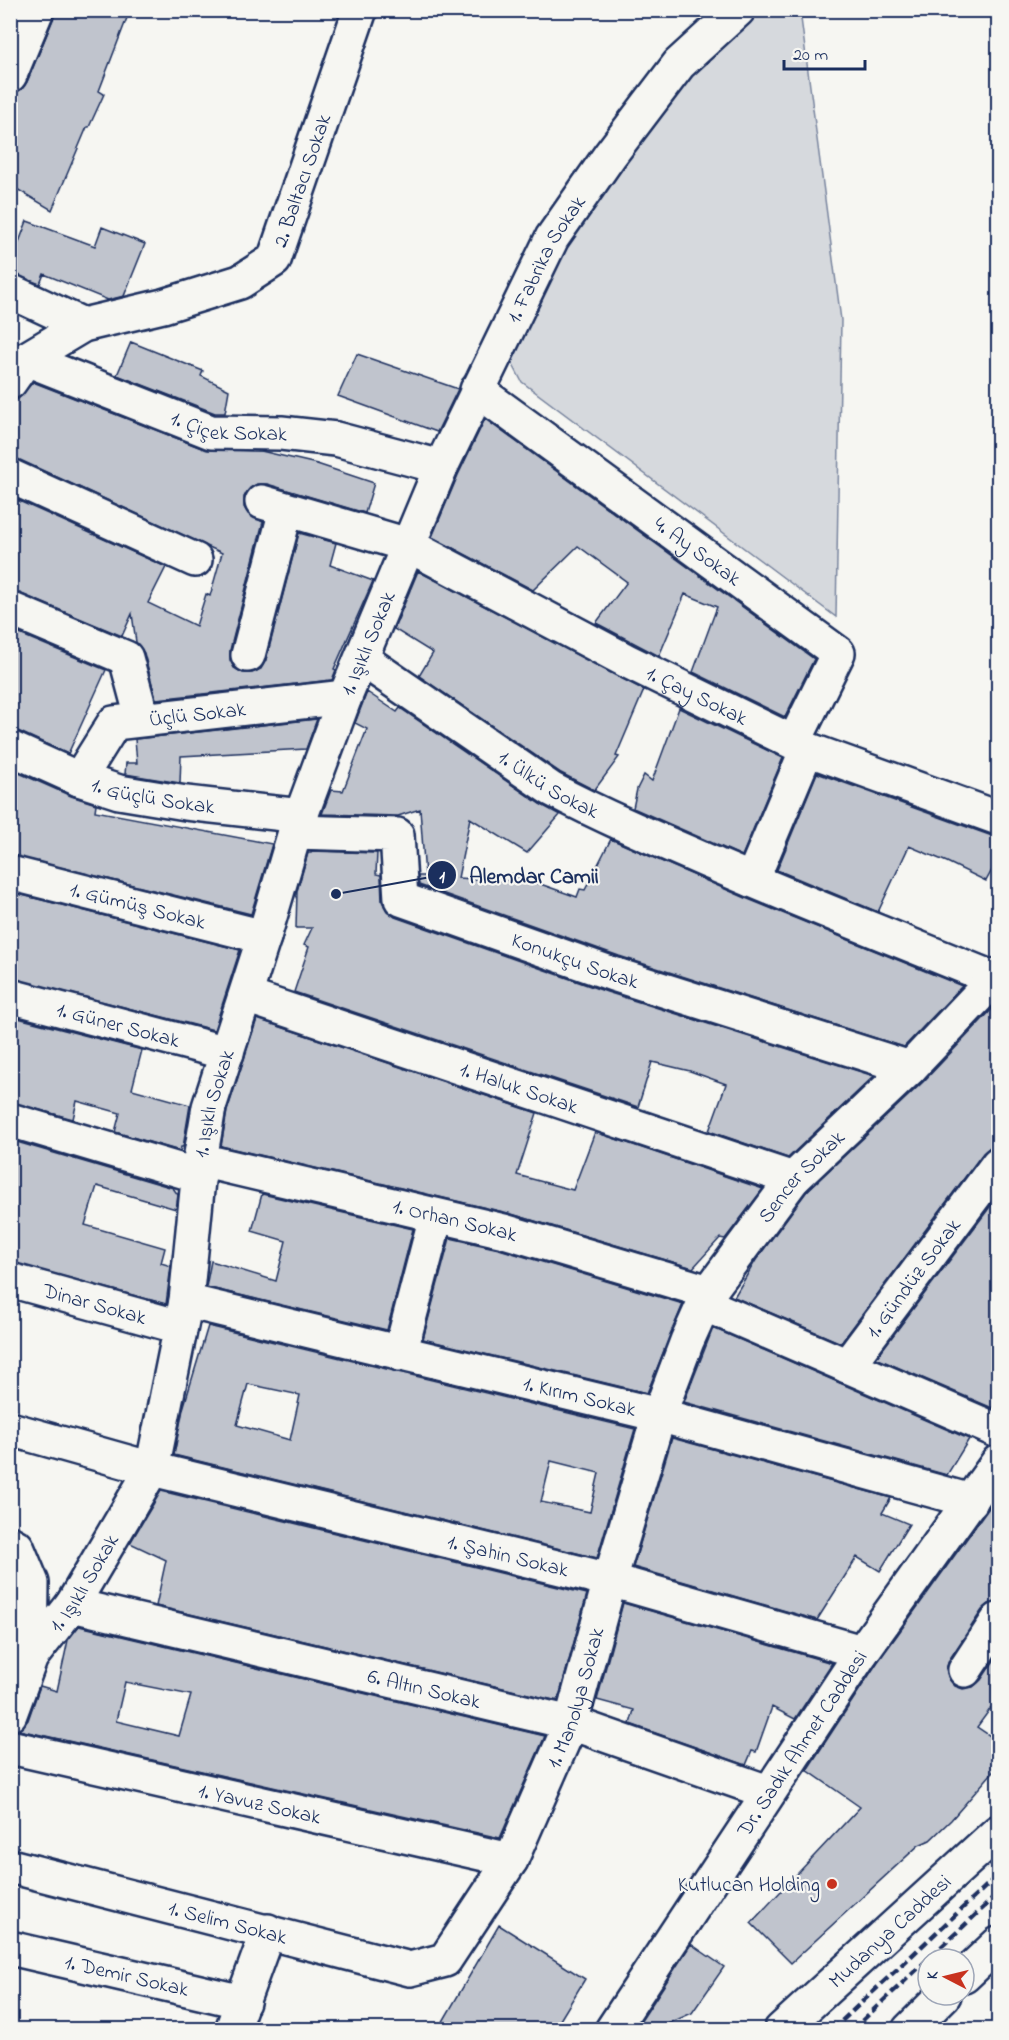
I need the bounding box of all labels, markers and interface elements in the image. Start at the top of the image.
scale bar [784,33,865,71]
text: 20 m [793,43,828,69]
street label: 2. Baltacı Sokak [266,110,340,252]
street label: 1. Fabrika Sokak [500,189,595,329]
street label: 1. Çiçek Sokak [166,404,289,451]
street label: 4. Ay Sokak [647,510,747,595]
street label: 1. Işıklı Sokak [334,586,405,701]
street label: 1. Çay Sokak [640,660,753,735]
street label: Üçlü Sokak [148,695,248,736]
street label: 1. Ülkü Sokak [491,744,604,828]
street label: 1. Güçlü Sokak [87,771,217,823]
callout: Alemdar Camii [427,855,611,895]
text: Alemdar Camii [469,862,599,894]
text: 1 [439,865,445,891]
street label: 1. Gümüş Sokak [66,876,209,939]
street label: Konukçu Sokak [507,926,643,998]
street label: 1. Güner Sokak [53,996,184,1057]
street label: 1. Işıklı Sokak [188,1045,244,1160]
street label: 1. Haluk Sokak [455,1055,582,1123]
street label: Sencer Sokak [752,1124,853,1230]
street label: 1. Orhan Sokak [389,1192,521,1251]
street label: 1. Gündüz Sokak [860,1212,970,1345]
street label: Dinar Sokak [38,1277,150,1334]
street label: 1. Kırım Sokak [520,1370,640,1426]
street label: 1. Işıklı Sokak [43,1528,128,1639]
street label: 1. Şahin Sokak [444,1528,572,1587]
street label: 1. Manolya Sokak [540,1624,614,1774]
street label: Dr. Sadık Ahmet Caddesi [730,1645,876,1844]
street label: 6. Altın Sokak [364,1662,484,1718]
street label: 1. Yavuz Sokak [195,1777,324,1834]
street label: Mudanya Caddesi [823,1868,959,1996]
place label: Kutlucan Holding [678,1871,820,1903]
marker: Kutlucan Holding [825,1877,839,1891]
street label: 1. Selim Sokak [165,1894,291,1954]
north arrow [916,1947,976,2007]
street label: 1. Demir Sokak [61,1948,192,2006]
text: K [921,1969,946,1981]

